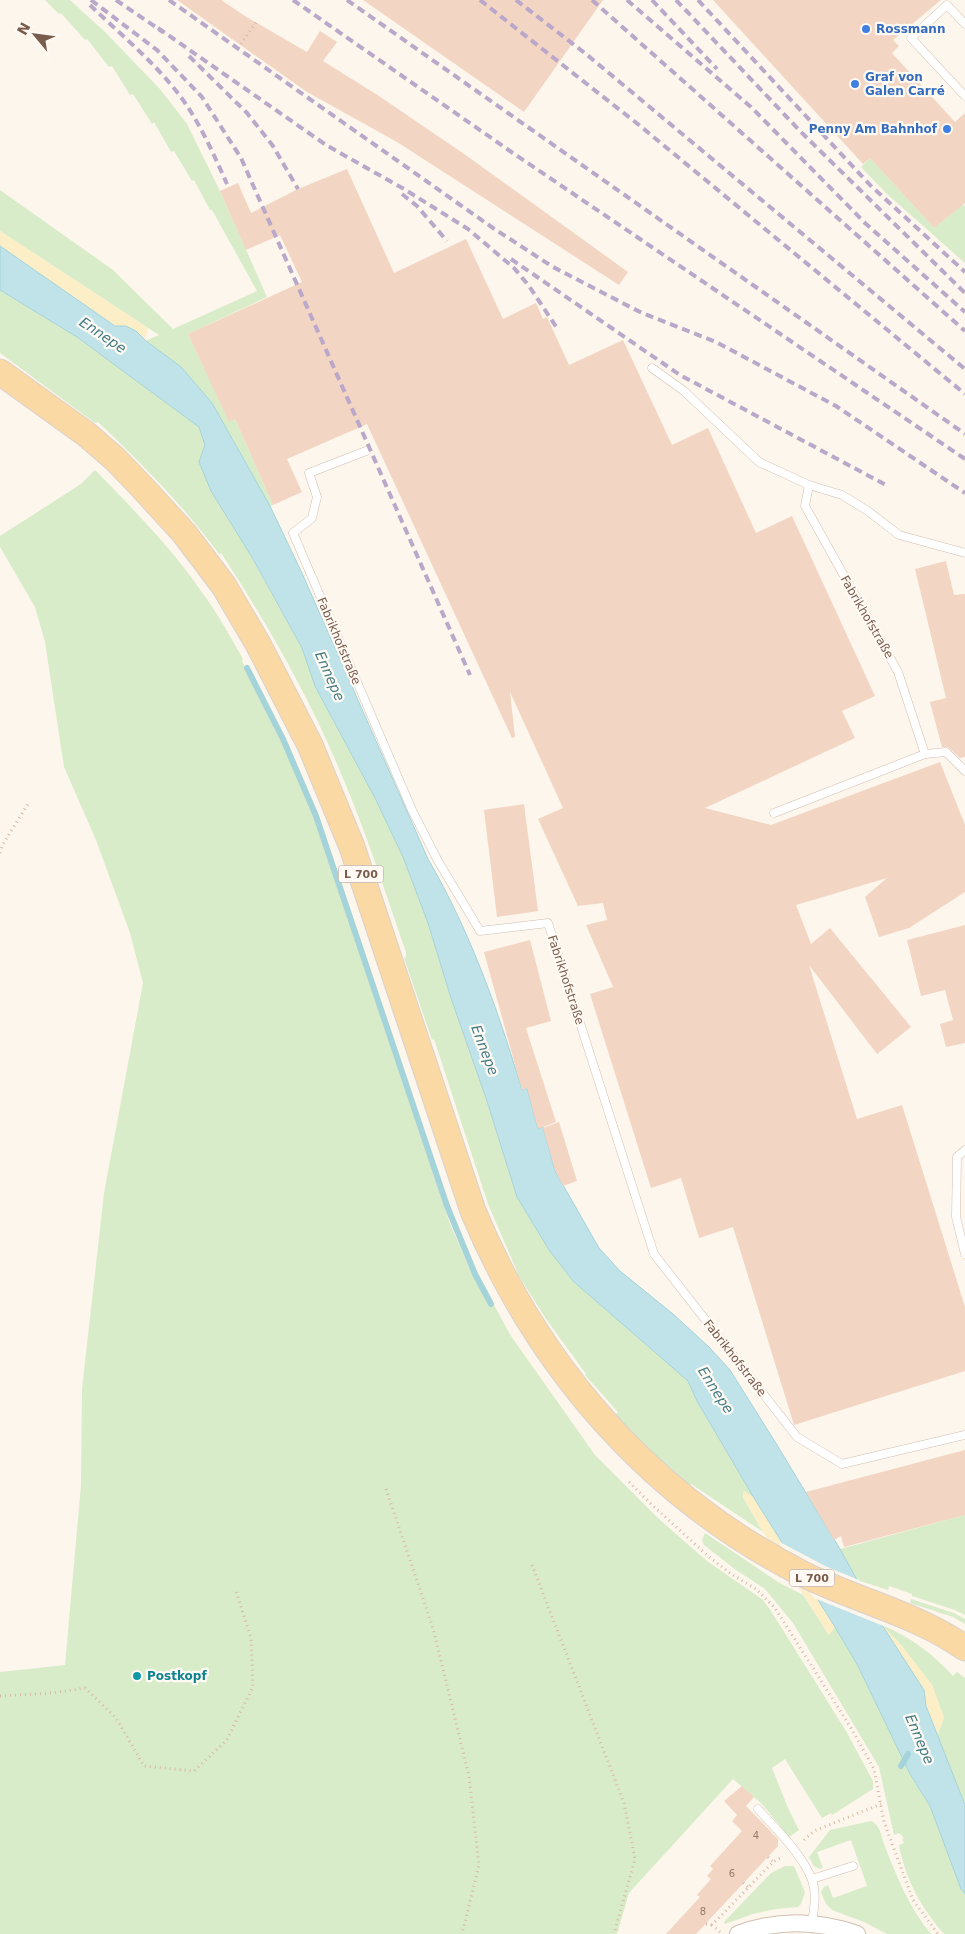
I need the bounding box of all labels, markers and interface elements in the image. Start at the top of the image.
north arrow [10,10,60,60]
text: N [14,20,33,38]
place label: Rossmann [876,22,945,36]
marker: Rossmann [860,23,872,35]
place label: Graf von Galen Carré [865,70,945,98]
marker: Graf von Galen Carré [849,78,861,90]
place label: Penny Am Bahnhof [809,122,938,136]
marker: Penny Am Bahnhof [941,123,953,135]
water label: Ennepe [77,314,129,356]
street label: Fabrikhofstraße [838,573,896,661]
street label: Fabrikhofstraße [314,595,364,687]
water label: Ennepe [312,649,348,703]
road number: L 700 [338,866,384,882]
street label: Fabrikhofstraße [545,933,587,1027]
water label: Ennepe [468,1023,502,1077]
street label: Fabrikhofstraße [701,1317,769,1399]
water label: Ennepe [695,1364,737,1416]
road number: L 700 [790,1570,834,1586]
place label: Postkopf [147,1669,207,1683]
marker: Postkopf [131,1670,143,1682]
water label: Ennepe [902,1712,938,1766]
house number: 4 [753,1830,759,1841]
house number: 6 [729,1868,735,1879]
house number: 8 [700,1906,706,1917]

